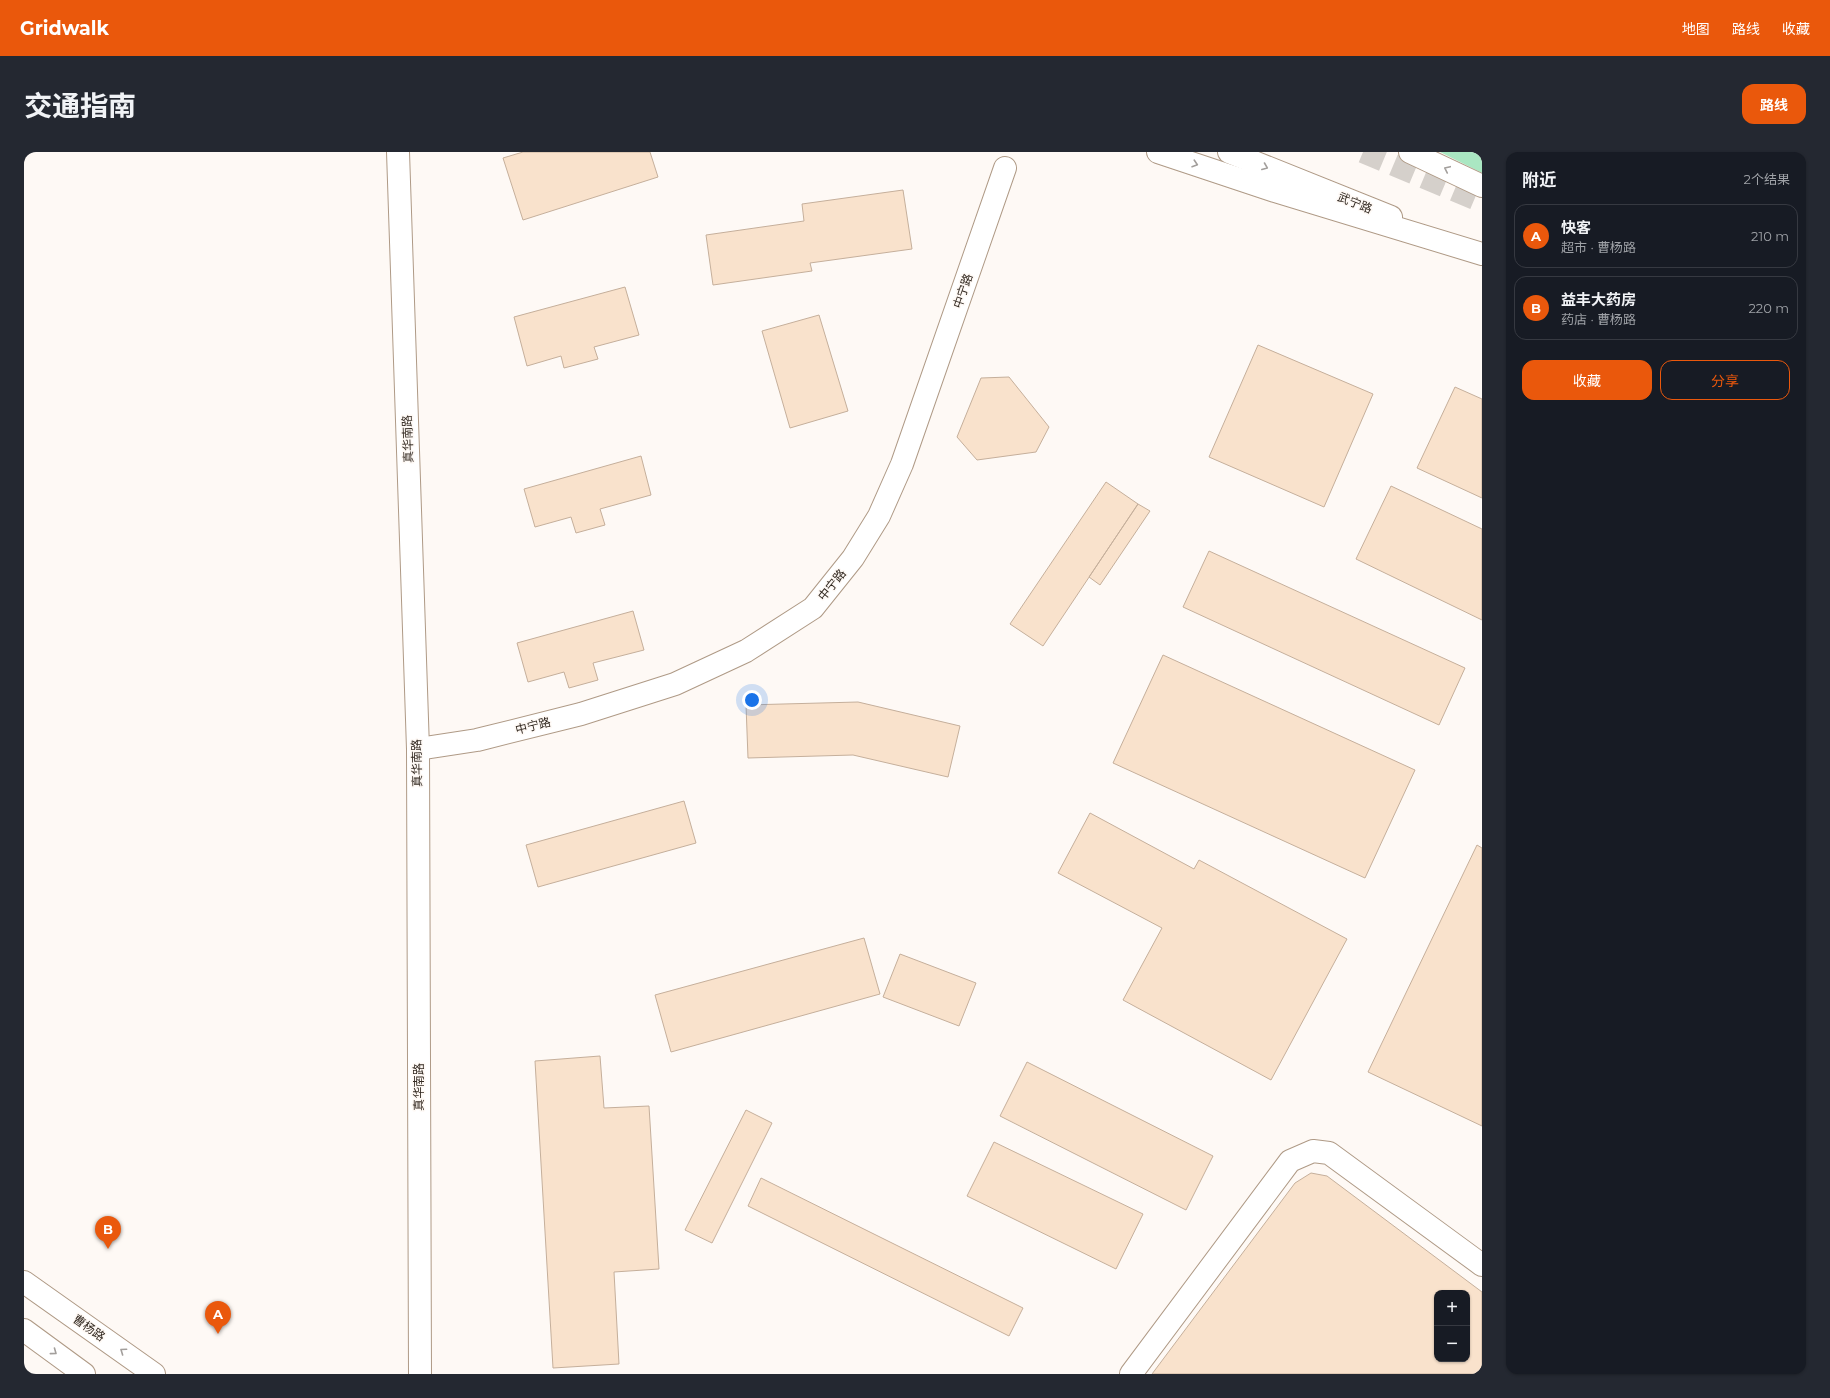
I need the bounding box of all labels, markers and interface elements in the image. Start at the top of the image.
text: Gridwalk [20,17,109,40]
text: 地图 [1682,20,1710,38]
text: 路线 [1732,20,1760,38]
text: 收藏 [1782,20,1810,38]
button: 路线 [1742,84,1806,124]
text: 交通指南 [24,89,136,123]
one-way arrow [1191,159,1198,168]
one-way arrow [1261,162,1268,170]
one-way arrow [1443,166,1451,174]
text: 附近 [1522,170,1556,190]
text: 2个结果 [1744,171,1790,187]
street label: 武宁路 [1336,189,1375,216]
text: 快客 [1561,218,1591,237]
text: A [1531,228,1541,244]
text: 210 m [1751,228,1789,244]
text: 超市 · 曹杨路 [1561,239,1636,255]
street label: 中宁路 [950,271,975,310]
text: 益丰大药房 [1561,290,1636,309]
text: B [1531,300,1541,316]
text: 220 m [1748,300,1789,316]
text: 药店 · 曹杨路 [1561,311,1636,327]
button: 收藏 [1522,360,1652,400]
button: 分享 [1660,360,1790,400]
street label: 真华南路 [399,415,416,463]
street label: 中宁路 [814,566,849,603]
your location [742,690,762,710]
street label: 中宁路 [514,714,552,737]
street label: 真华南路 [409,739,424,787]
street label: 真华南路 [411,1063,426,1111]
pin: B [95,1216,121,1249]
map controls [1434,1290,1470,1362]
button: + [1434,1290,1470,1326]
pin: A [205,1301,231,1334]
street label: 曹杨路 [70,1311,108,1344]
button: − [1434,1326,1470,1362]
one-way arrow [49,1347,56,1354]
one-way arrow [120,1349,127,1356]

